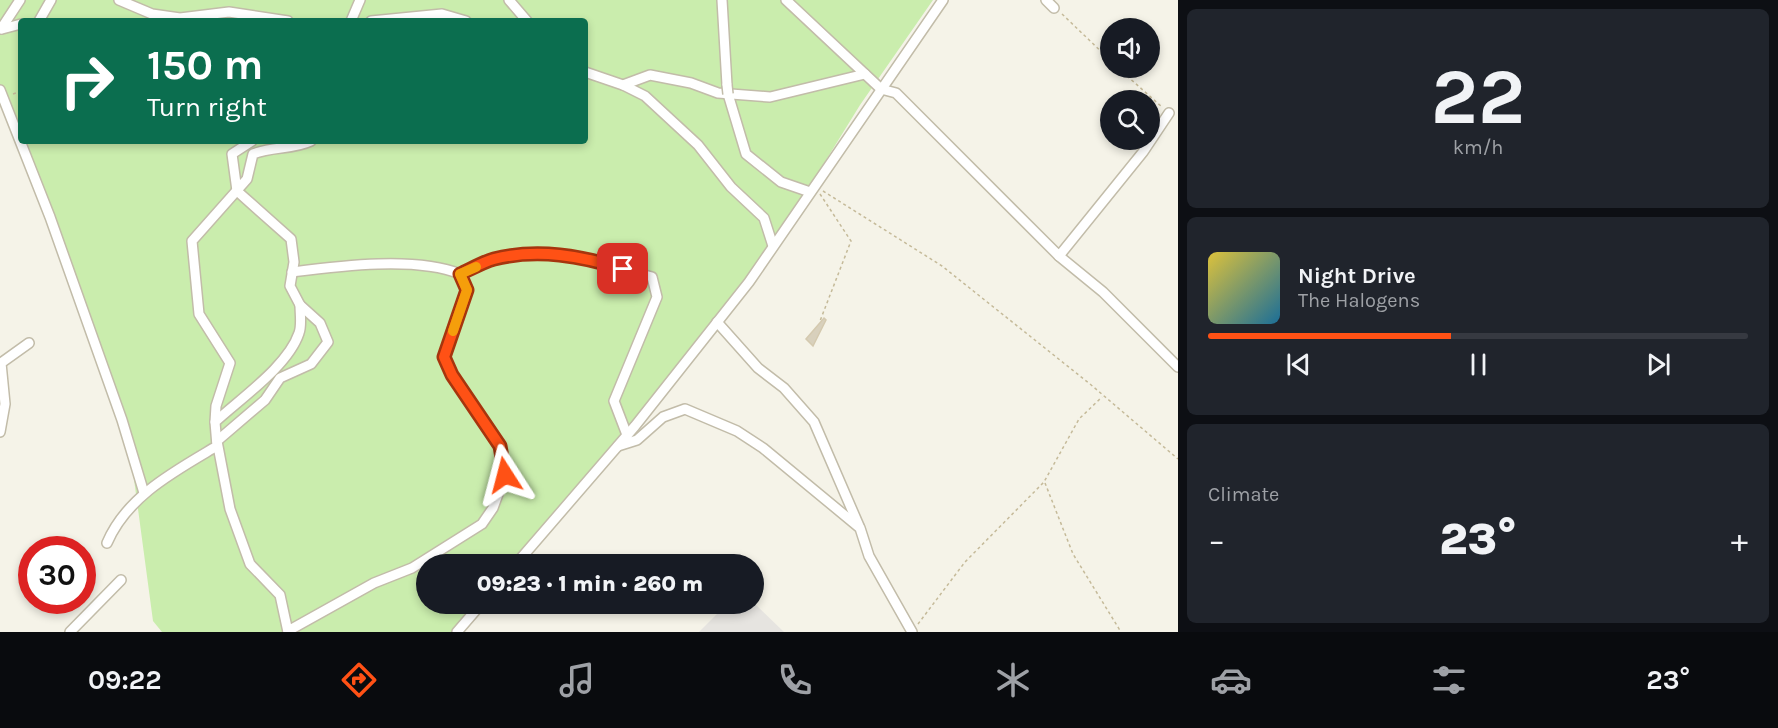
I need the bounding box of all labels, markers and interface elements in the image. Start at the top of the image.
map controls [1100,18,1160,150]
button: sound [1100,18,1160,78]
text: 150 m [147,40,263,90]
icon: right [48,42,126,120]
text: 22 [1431,51,1525,143]
button: search [1100,90,1160,150]
text: Turn right [147,91,267,123]
text: km/h [1453,136,1503,159]
pin [597,243,648,294]
icon: arrive [606,252,639,285]
text: Night Drive [1298,263,1416,289]
text: The Halogens [1298,289,1420,312]
icon: previous [1282,348,1315,381]
icon: pause [1462,348,1495,381]
icon: next [1642,348,1675,381]
position arrow [473,443,537,507]
text: Climate [1208,483,1279,506]
text: 23° [1439,513,1517,565]
text: − [1208,521,1225,559]
text: + [1731,521,1748,559]
speed limit sign: 30 [18,536,96,614]
text: 09:23 · 1 min · 260 m [477,571,703,597]
icon: directions [338,659,380,701]
icon: music [556,659,598,701]
icon: phone [774,659,816,701]
icon: climate [992,659,1034,701]
icon: car [1210,659,1252,701]
icon: filters [1428,659,1470,701]
text: 09:22 [88,664,162,696]
text: 23° [1646,664,1690,696]

